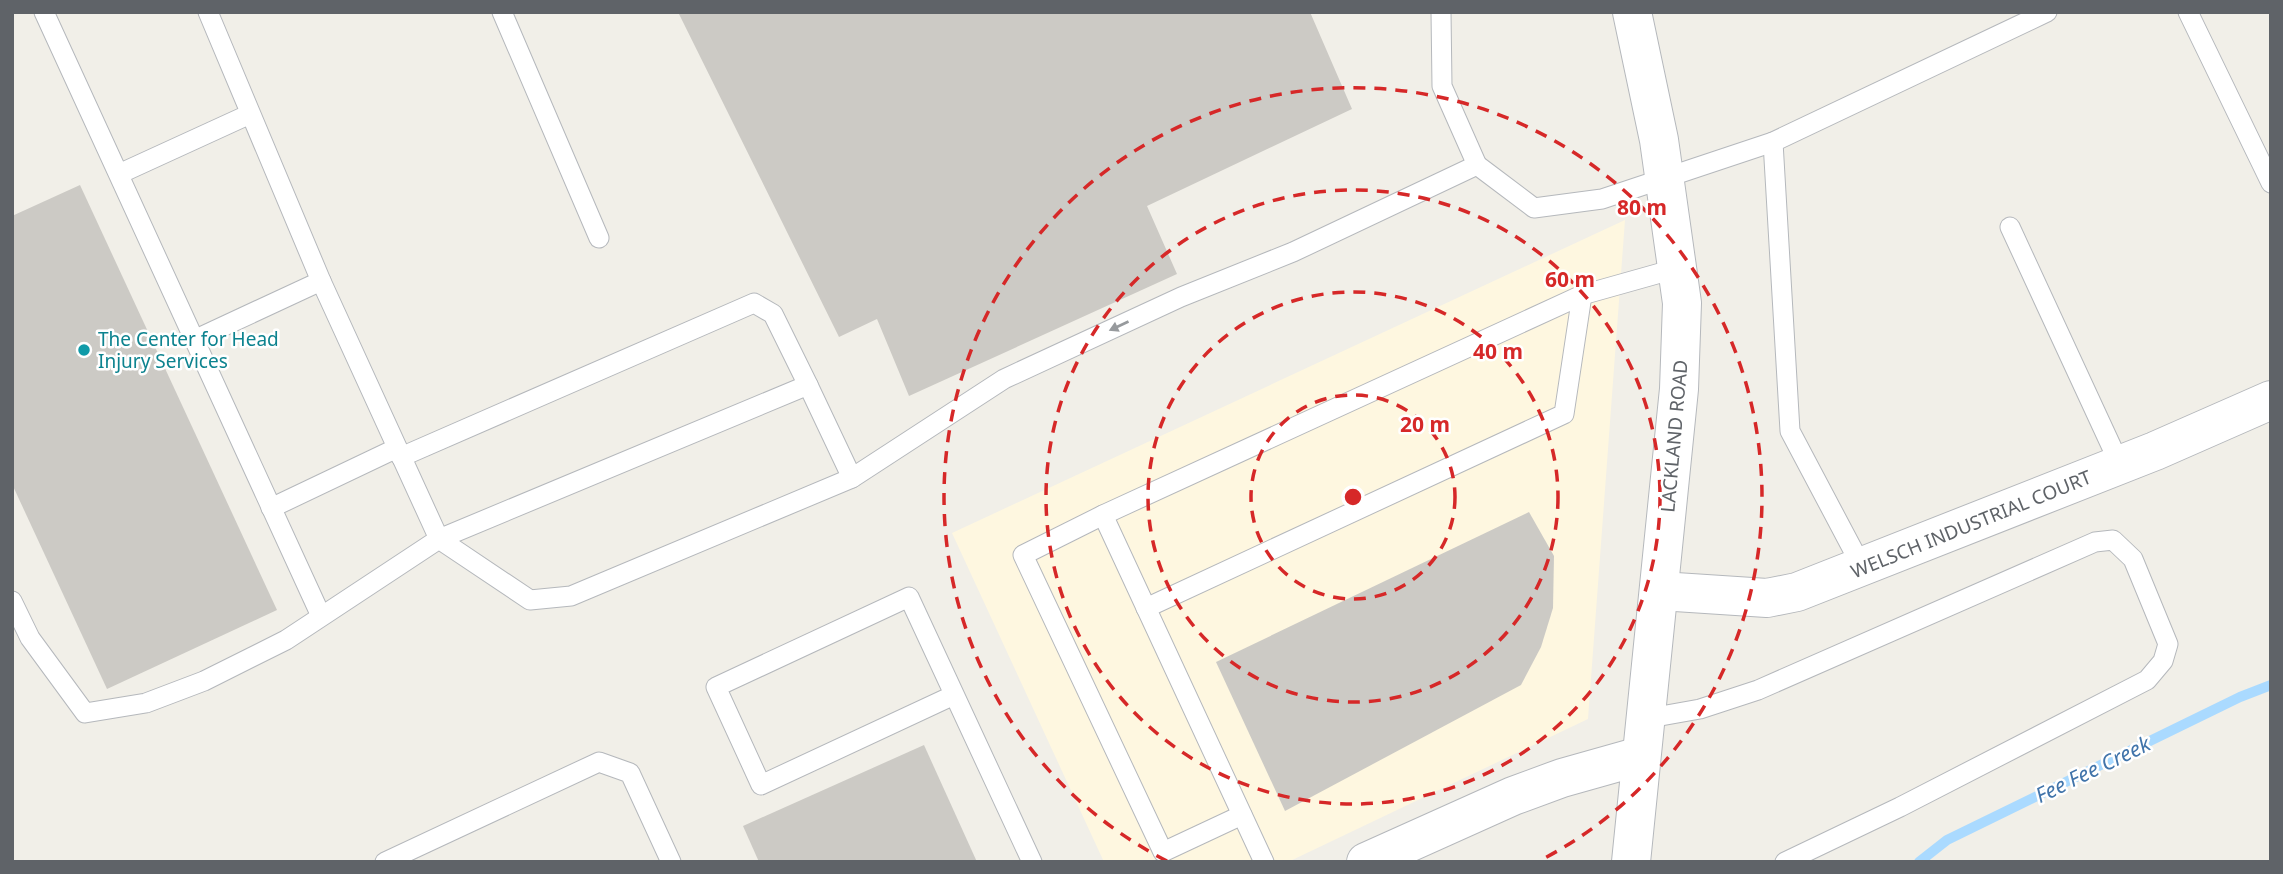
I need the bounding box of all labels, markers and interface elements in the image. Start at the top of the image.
text: 80 m [1617,193,1667,221]
text: 60 m [1545,265,1595,293]
one-way arrow [1109,320,1129,332]
place label: The Center for Head Injury Services [98,326,279,374]
text: 40 m [1473,337,1523,365]
marker: The Center for Head Injury Services [76,342,92,358]
street label: LACKLAND ROAD [1654,359,1694,513]
text: 20 m [1400,410,1450,438]
street label: WELSCH INDUSTRIAL COURT [1847,464,2096,584]
centre of rings [1341,485,1365,509]
water label: Fee Fee Creek [2030,729,2156,809]

